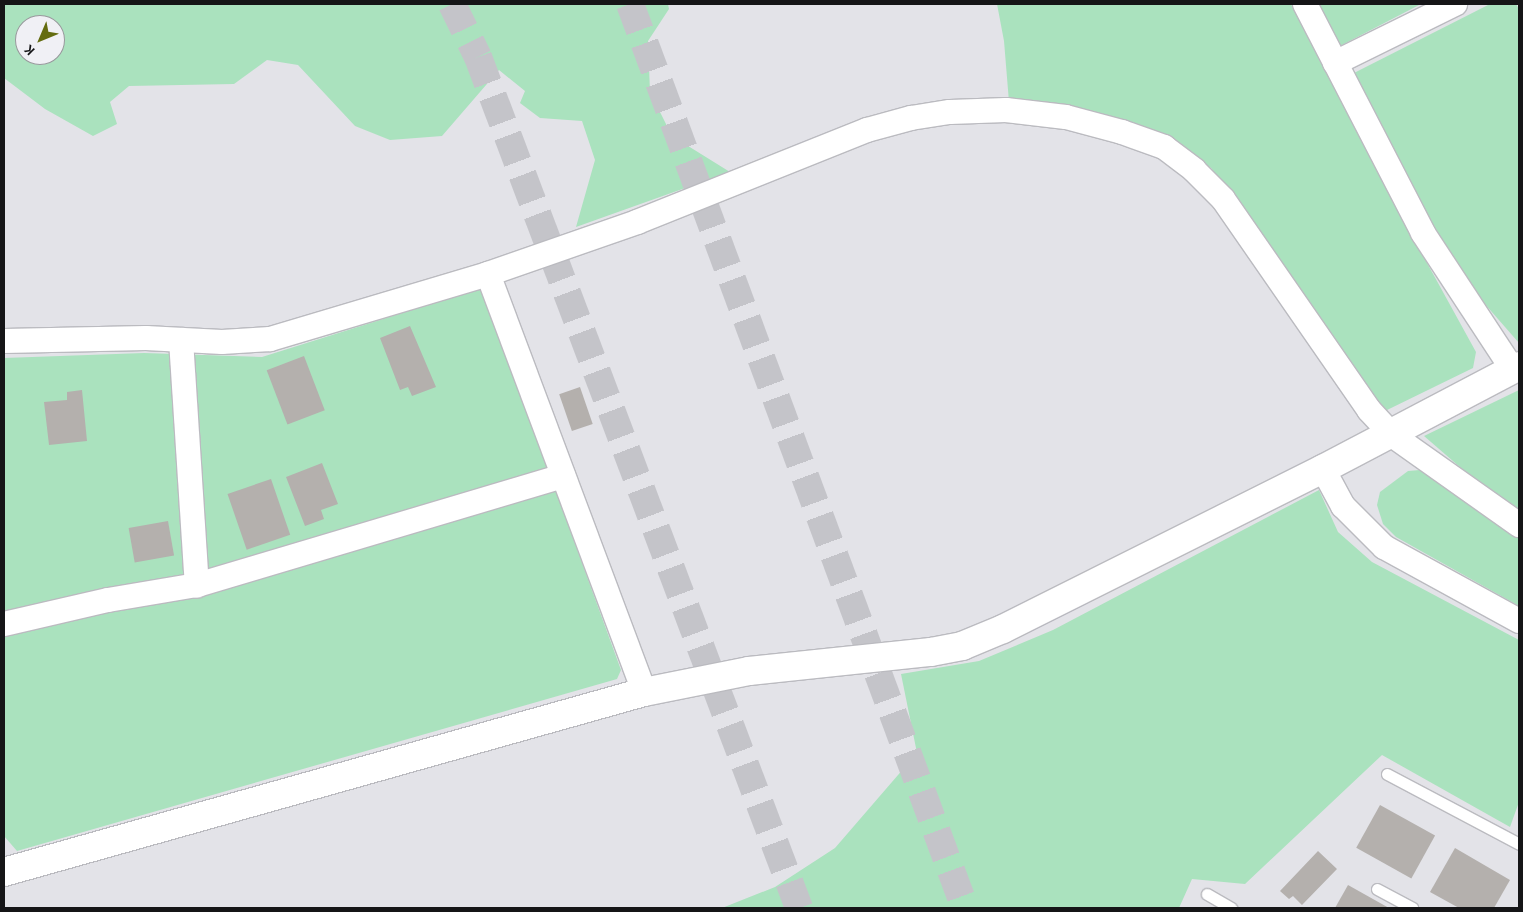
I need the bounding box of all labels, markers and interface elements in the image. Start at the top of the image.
north arrow [15,15,65,65]
text: K [22,42,38,58]

